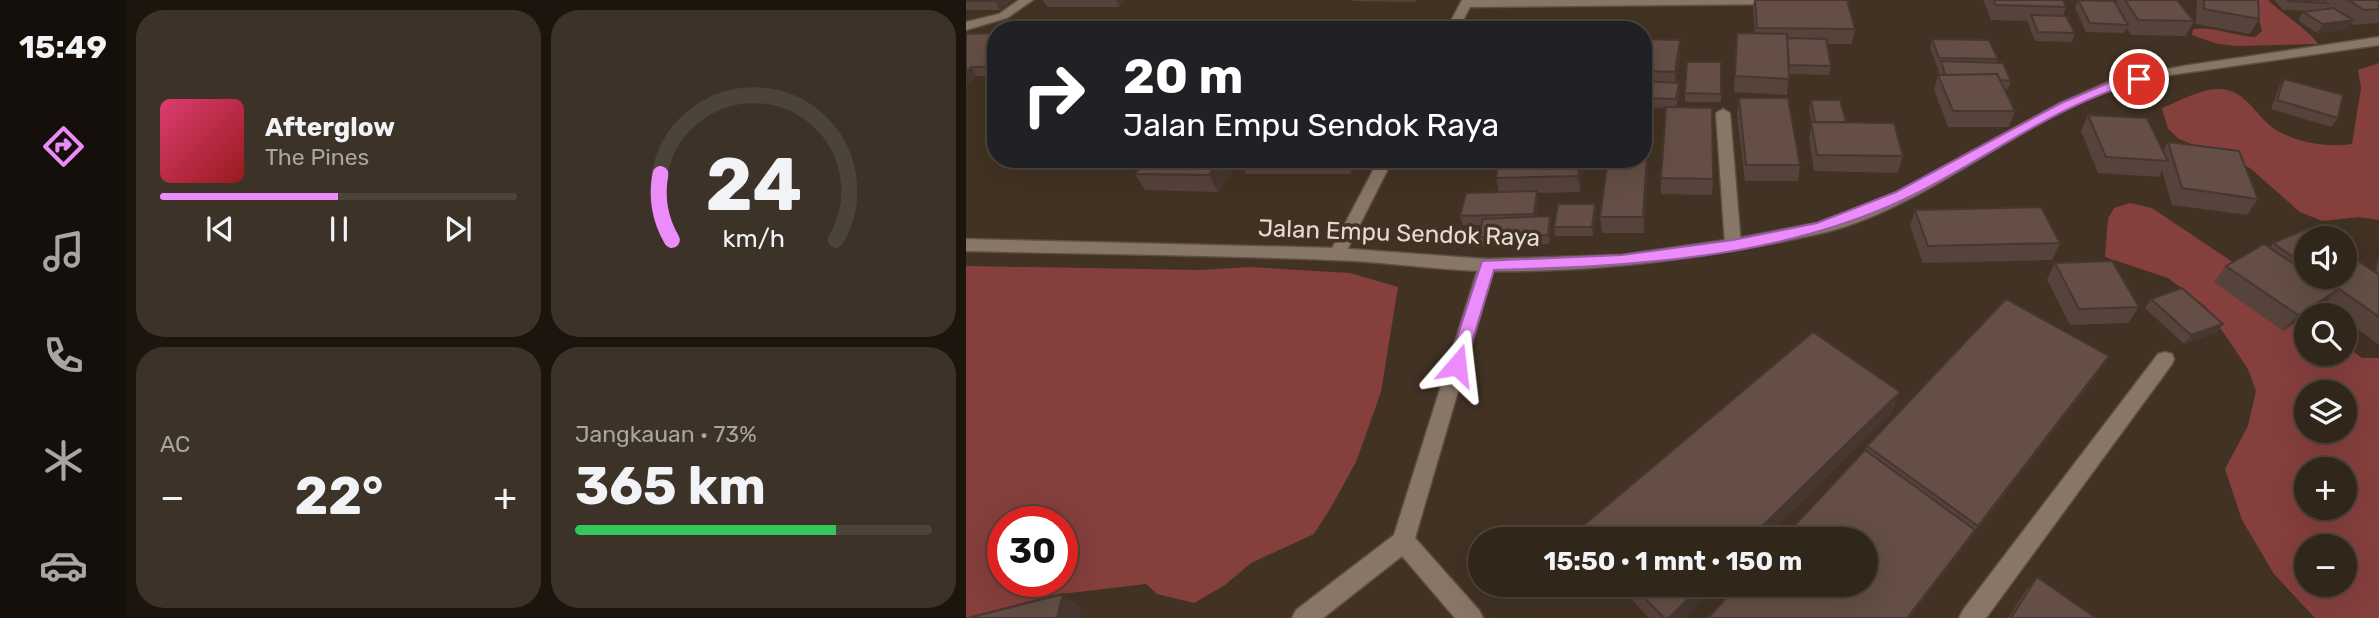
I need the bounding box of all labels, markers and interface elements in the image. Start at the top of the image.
text: 15:49 [19,28,107,66]
text: 20 m [1123,47,1244,105]
icon: right [1008,49,1099,140]
pin [2109,49,2169,109]
icon: arrive [2120,60,2158,98]
text: Jalan Empu Sendok Raya [1123,106,1499,144]
text: Afterglow [265,112,395,143]
icon: directions [39,122,88,171]
text: 24 [705,142,802,228]
text: The Pines [265,143,369,171]
icon: previous [201,210,239,248]
icon: pause [320,210,358,248]
icon: next [439,210,477,248]
street label: Jalan Empu Sendok Raya [1258,214,1540,252]
text: km/h [722,224,785,253]
map controls [2294,226,2357,597]
button: sound [2294,226,2357,289]
icon: music [39,227,88,276]
button: search [2294,303,2357,366]
position arrow [1420,328,1494,402]
icon: phone [39,331,88,380]
button: layers [2294,380,2357,443]
text: Jangkauan · 73% [575,420,757,448]
text: AC [160,430,190,458]
icon: climate [39,436,88,485]
text: 365 km [575,455,766,517]
button: + [2294,457,2357,520]
text: 22° [295,465,384,527]
text: − [160,474,185,520]
text: + [493,474,517,520]
speed limit sign: 30 [987,506,1078,597]
button: − [2294,534,2357,597]
icon: car [39,541,88,590]
text: 15:50 · 1 mnt · 150 m [1544,546,1802,577]

